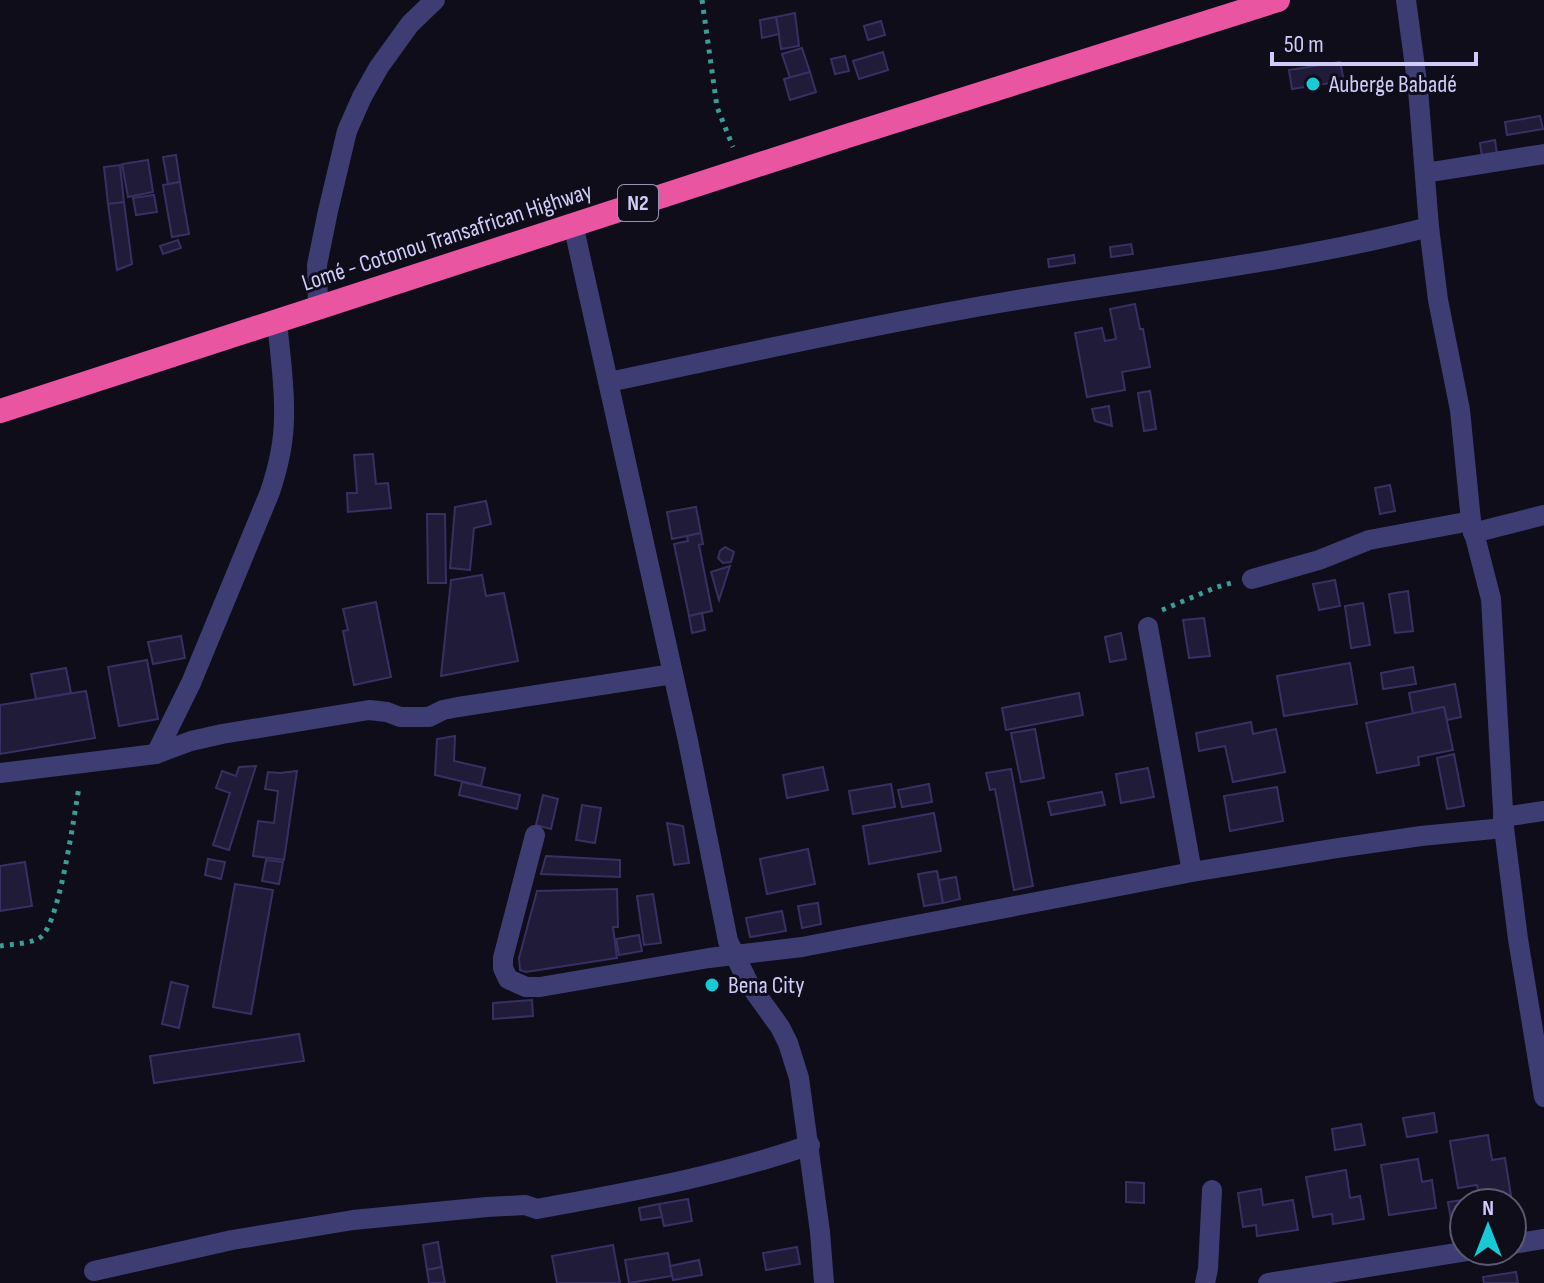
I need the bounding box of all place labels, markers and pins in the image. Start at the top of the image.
place label: Auberge Babadé [1328,70,1457,99]
marker: Auberge Babadé [1304,75,1322,93]
place label: Bena City [728,971,804,1000]
marker: Bena City [703,976,721,994]

